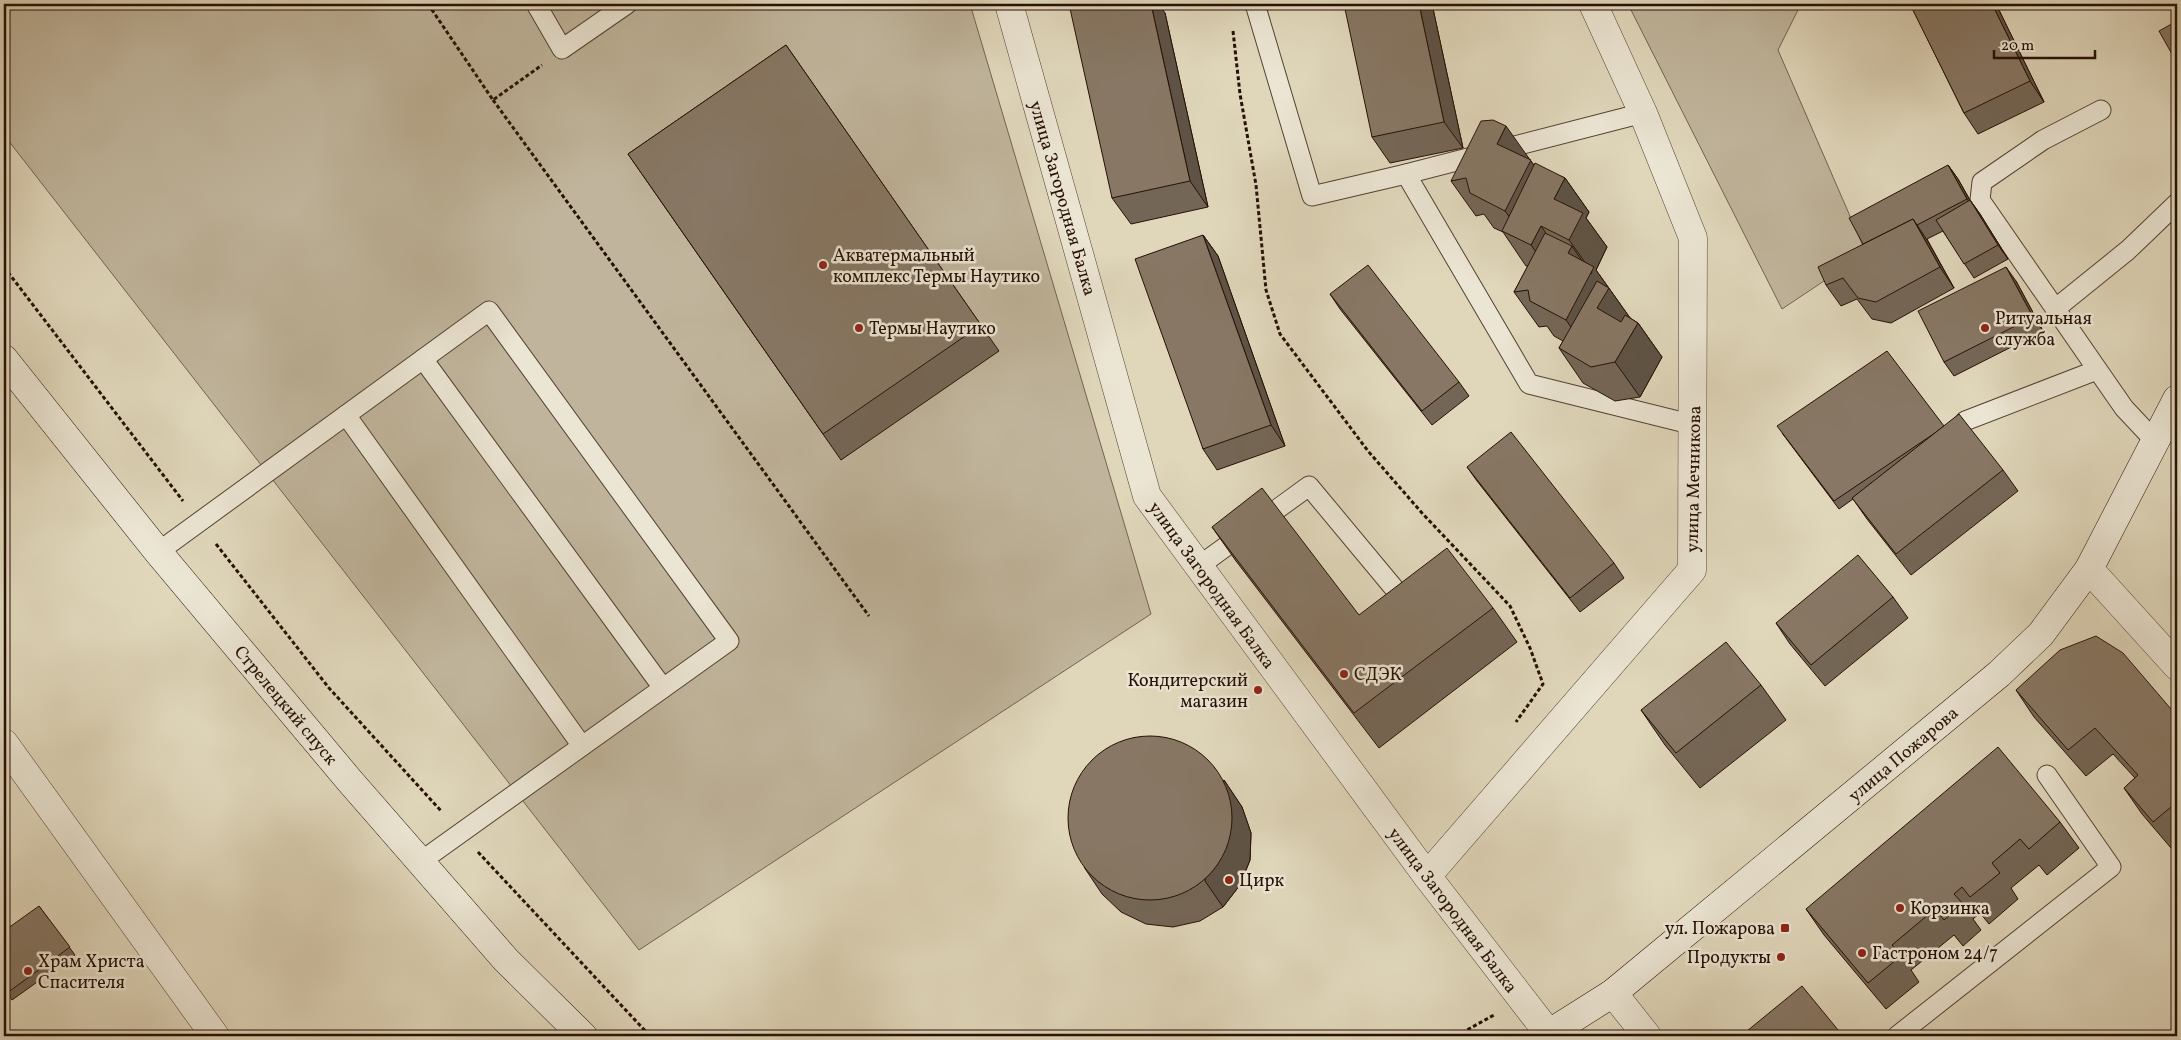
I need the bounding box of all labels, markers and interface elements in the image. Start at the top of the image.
scale bar [1994,28,2095,60]
text: 20 m [2001,36,2034,57]
street label: улица Загородная Балка [1022,98,1101,299]
place label: Акватермальный комплекс Термы Наутико [833,244,1040,290]
marker: Акватермальный комплекс Термы Наутико [817,259,829,271]
place label: Ритуальная служба [1995,307,2092,353]
place label: Термы Наутико [869,317,996,342]
marker: Термы Наутико [853,322,865,334]
marker: Ритуальная служба [1979,322,1991,334]
street label: улица Мечникова [1681,405,1708,553]
street label: улица Загородная Балка [1141,497,1280,675]
street label: Стрелецкий спуск [227,641,343,771]
place label: СДЭК [1354,663,1402,688]
marker: СДЭК [1338,668,1350,680]
place label: Кондитерский магазин [1127,669,1248,715]
marker: Кондитерский магазин [1252,684,1264,696]
street label: улица Пожарова [1843,702,1964,809]
street label: улица Загородная Балка [1381,823,1522,999]
place label: Цирк [1239,869,1284,894]
marker: Цирк [1223,874,1235,886]
place label: Корзинка [1910,897,1990,922]
marker: Корзинка [1894,902,1906,914]
place label: ул. Пожарова [1665,917,1775,942]
marker: ул. Пожарова [1779,922,1791,934]
place label: Гастроном 24/7 [1872,942,1998,967]
place label: Продукты [1687,946,1771,971]
marker: Гастроном 24/7 [1856,947,1868,959]
place label: Храм Христа Спасителя [38,950,145,996]
marker: Продукты [1775,951,1787,963]
marker: Храм Христа Спасителя [22,965,34,977]

